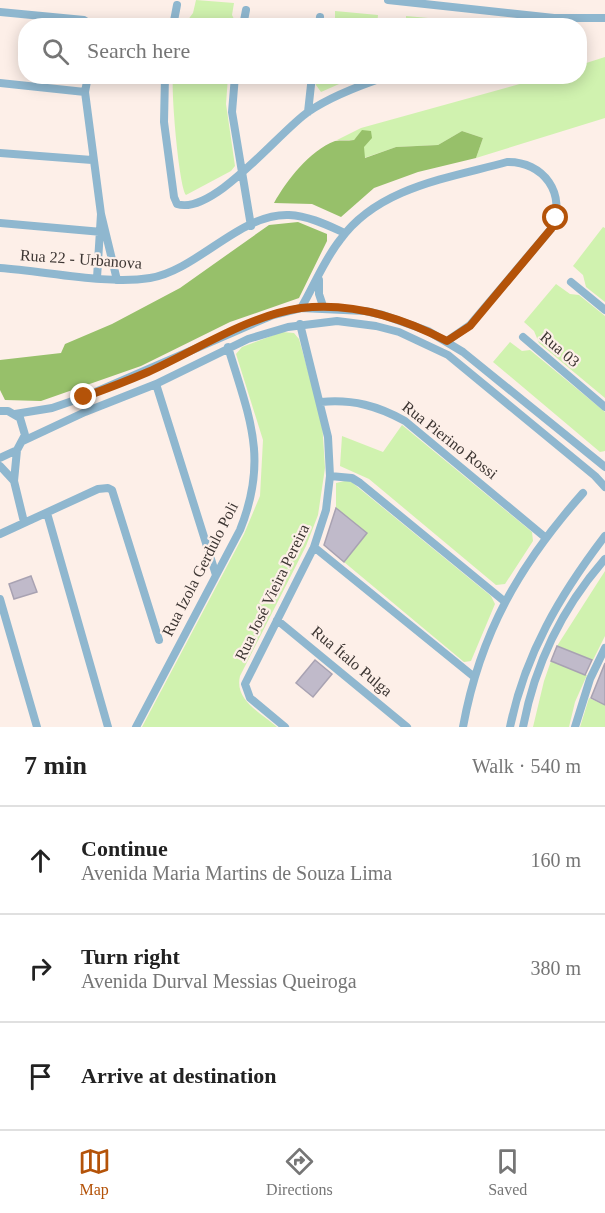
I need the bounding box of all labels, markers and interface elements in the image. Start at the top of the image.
search box [18,18,587,84]
icon: search [39,35,72,68]
text: Search here [87,38,190,63]
route start [542,204,568,230]
street label: Rua 22 - Urbanova [19,246,143,272]
street label: Rua 03 [537,328,583,370]
route end [70,383,96,409]
street label: Rua Pierino Rossi [399,398,501,483]
street label: Rua Izola Gerdulo Poli [159,499,241,639]
street label: Rua José Vieira Pereira [232,521,312,663]
street label: Rua Ítalo Pulga [308,622,396,700]
text: 7 min [24,751,87,780]
text: Walk · 540 m [472,755,581,777]
text: Continue [81,836,168,861]
icon: ahead [24,844,57,877]
text: 160 m [530,849,581,871]
text: Avenida Maria Martins de Souza Lima [81,862,392,884]
text: Turn right [81,944,180,969]
icon: right [24,952,57,985]
text: 380 m [530,957,581,979]
text: Avenida Durval Messias Queiroga [81,970,357,992]
icon: arrive [24,1060,57,1093]
text: Arrive at destination [81,1063,277,1088]
tab: Map [78,1145,111,1199]
tab: Directions [266,1145,333,1199]
tab: Saved [488,1145,527,1199]

